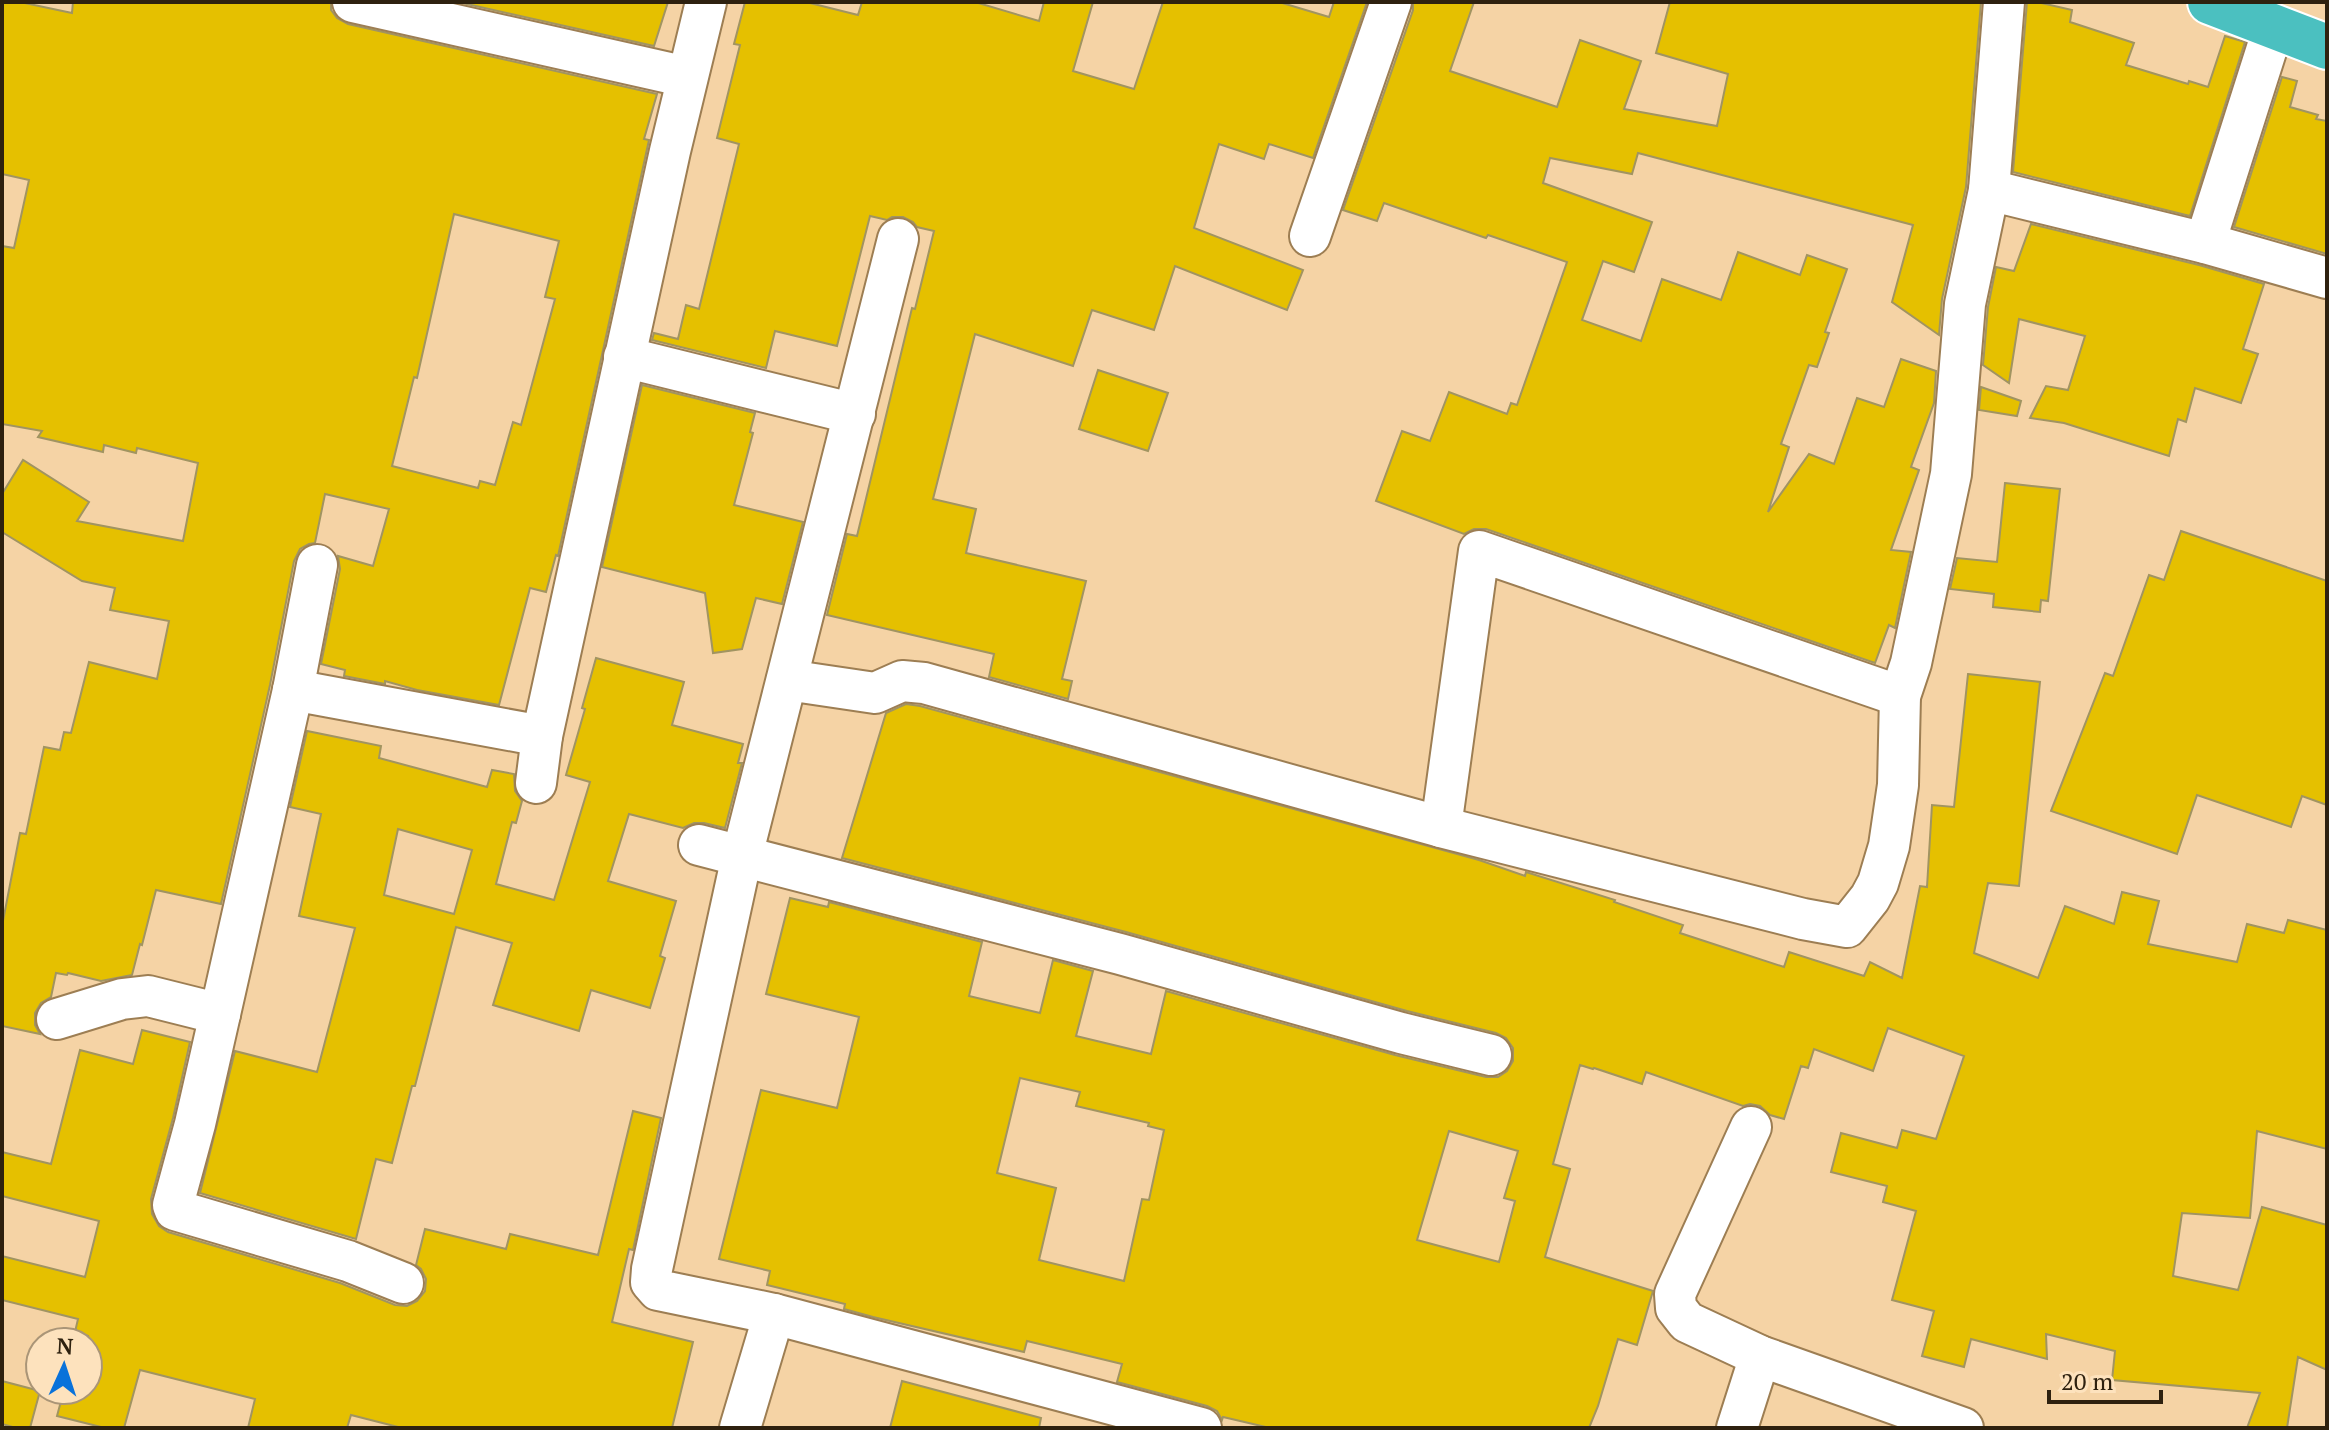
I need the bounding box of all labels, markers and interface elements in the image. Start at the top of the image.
north arrow [24,1326,104,1406]
text: N [56,1331,74,1360]
scale bar [2049,1354,2161,1404]
text: 20 m [2061,1365,2113,1397]

